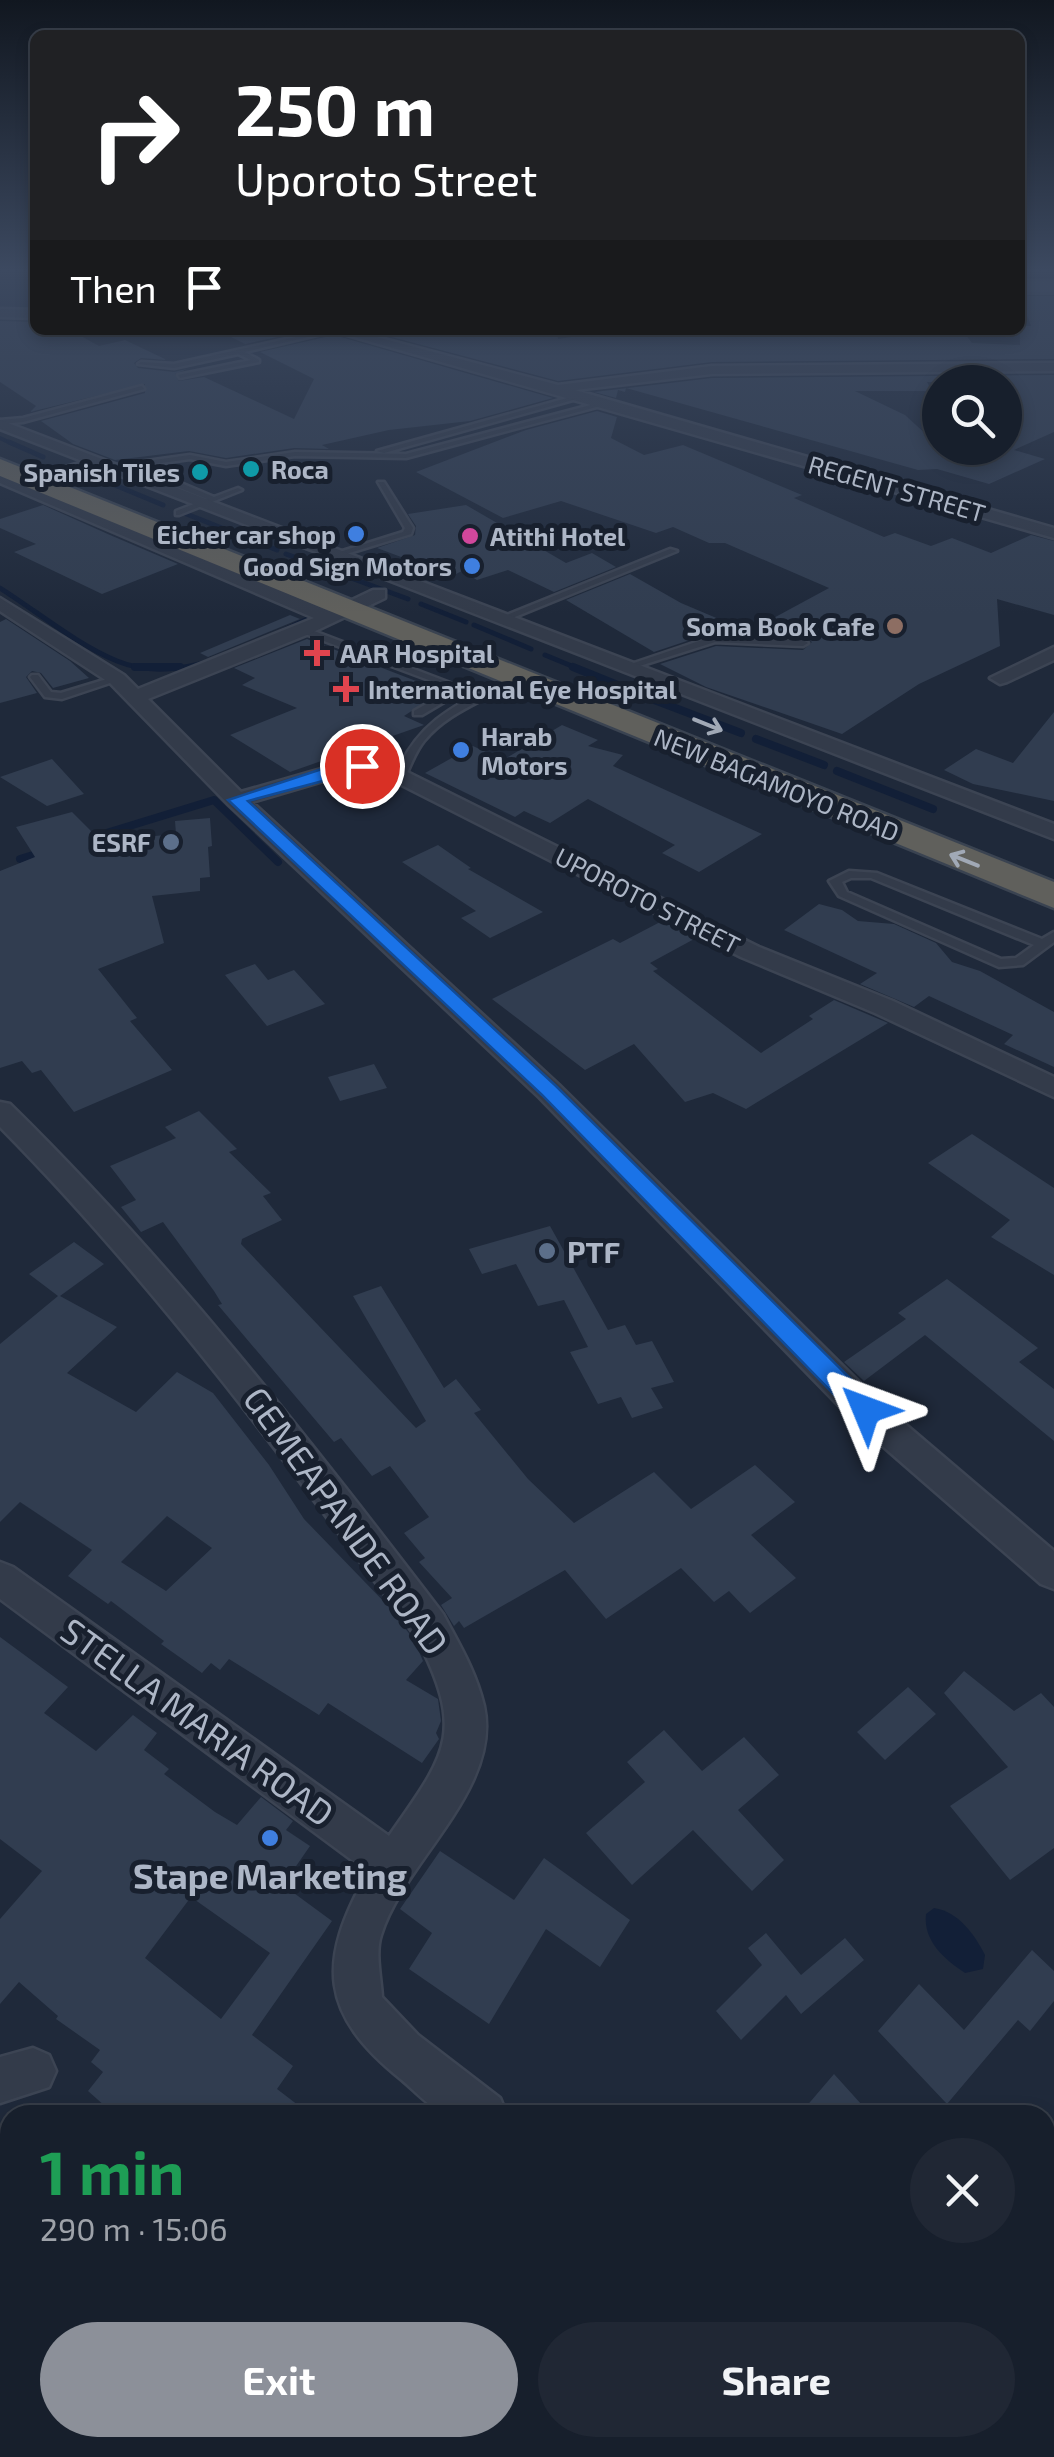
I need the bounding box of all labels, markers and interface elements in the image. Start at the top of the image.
text: 250 m [235,66,435,150]
icon: right [70,70,200,200]
text: Uporoto Street [235,151,537,205]
icon: arrive [177,260,232,315]
text: Then [70,265,157,311]
map controls [922,365,1022,465]
button: search [922,365,1022,465]
street label: REGENT STREET [805,448,989,528]
place label: Roca [271,454,329,484]
place label: Spanish Tiles [23,457,180,487]
marker: Roca [240,458,262,480]
marker: Spanish Tiles [189,461,211,483]
place label: Eicher car shop [157,519,336,549]
place label: Atithi Hotel [490,521,626,551]
marker: Eicher car shop [345,523,367,545]
marker: Atithi Hotel [459,525,481,547]
place label: Good Sign Motors [243,551,452,581]
marker: Good Sign Motors [461,555,483,577]
place label: Soma Book Cafe [686,611,875,641]
marker: Soma Book Cafe [884,615,906,637]
place label: AAR Hospital [340,638,495,668]
marker: AAR Hospital [304,640,330,666]
place label: International Eye Hospital [368,674,677,705]
marker: International Eye Hospital [333,676,359,702]
one-way arrow [692,717,723,735]
place label: Harab Motors [481,721,568,780]
street label: NEW BAGAMOYO ROAD [650,721,904,847]
pin [320,724,405,809]
icon: arrive [335,739,390,794]
marker: Harab Motors [450,739,472,761]
place label: ESRF [92,827,151,857]
marker: ESRF [160,831,182,853]
street label: UPOROTO STREET [551,841,745,959]
one-way arrow [949,849,979,867]
place label: PTF [567,1233,620,1269]
marker: PTF [536,1240,558,1262]
position arrow [814,1358,918,1462]
street label: GEMEAPANDE ROAD [236,1378,458,1662]
street label: STELLA MARIA ROAD [54,1608,342,1834]
marker: Stape Marketing [259,1827,281,1849]
place label: Stape Marketing [133,1854,407,1896]
text: 1 min [40,2135,184,2207]
button: close [910,2138,1015,2243]
text: 290 m · 15:06 [40,2209,228,2247]
button: Exit [40,2322,518,2437]
button: Share [538,2322,1015,2437]

